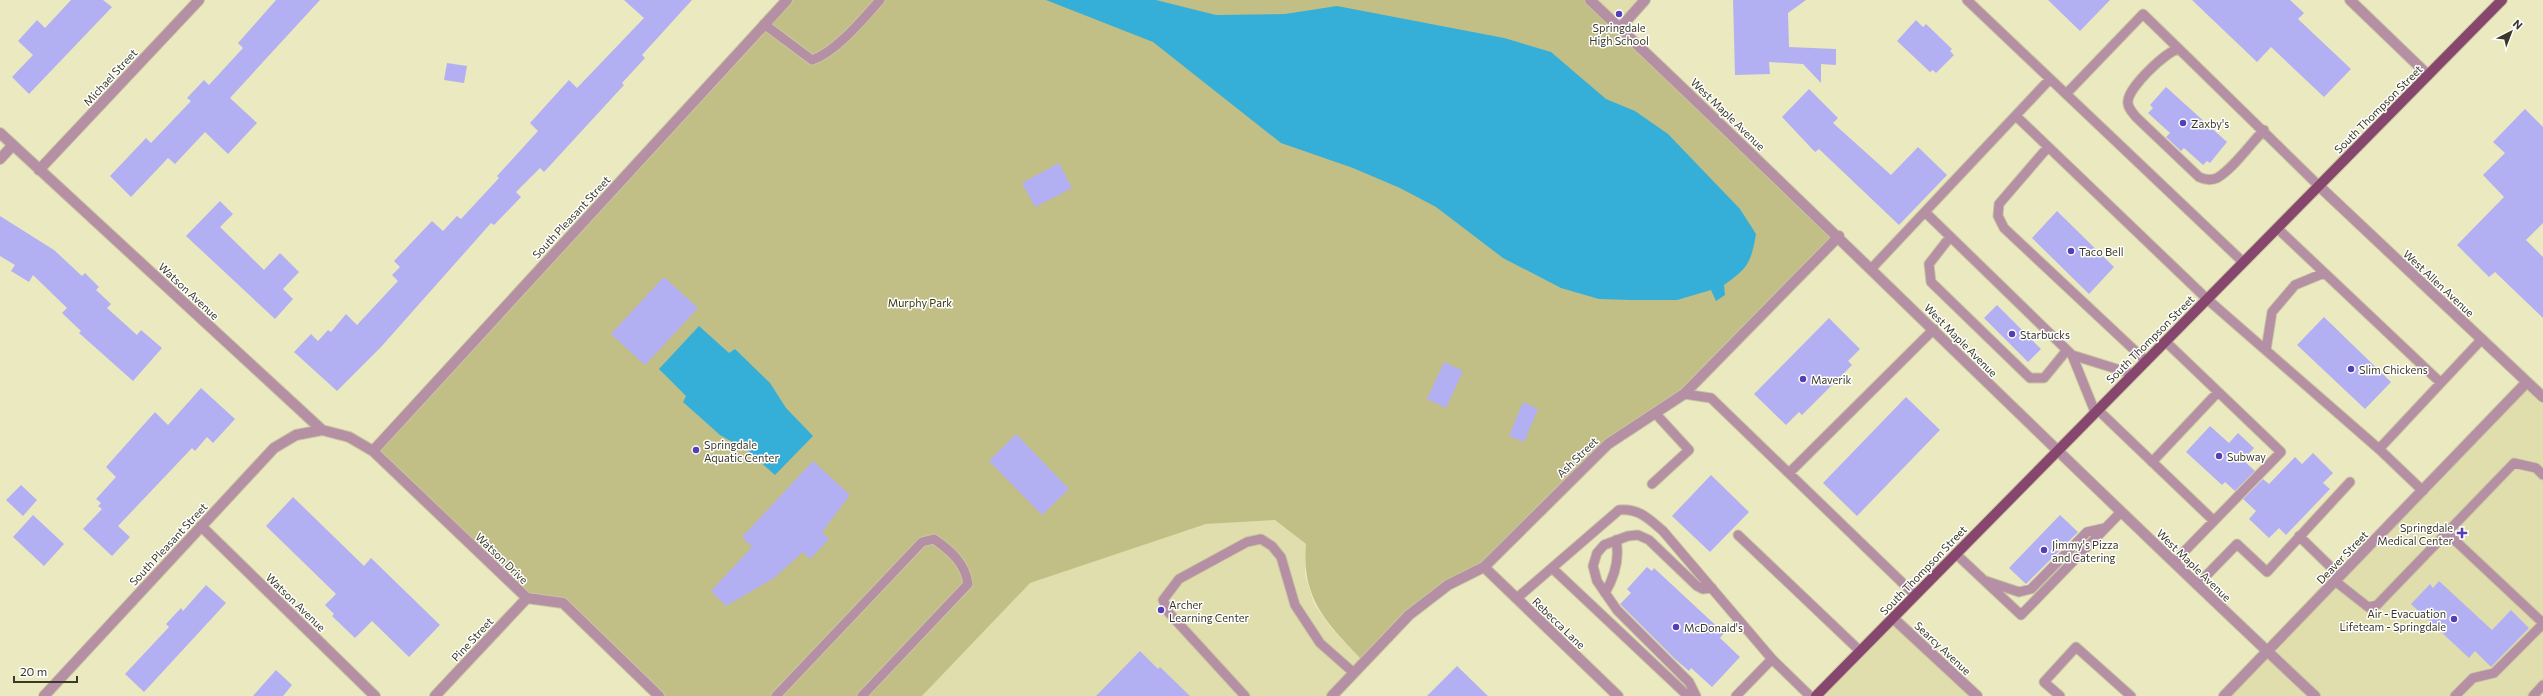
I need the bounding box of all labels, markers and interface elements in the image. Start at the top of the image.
marker: Springdale High School [1614,9,1624,19]
north arrow [2491,12,2531,52]
text: N [2511,17,2525,32]
place label: Springdale High School [1589,21,1649,47]
street label: Michael Street [80,46,140,108]
street label: South Thompson Street [2331,62,2425,156]
street label: West Maple Avenue [1688,75,1768,153]
place label: Zaxby's [2191,117,2229,130]
marker: Zaxby's [2178,118,2188,128]
street label: South Pleasant Street [529,173,613,261]
place label: Taco Bell [2079,245,2123,258]
marker: Taco Bell [2066,246,2076,256]
street label: West Allen Avenue [2401,247,2477,319]
street label: Watson Avenue [156,260,222,322]
street label: South Thompson Street [2103,292,2197,386]
park label: Murphy Park [888,296,952,309]
street label: West Maple Avenue [1922,301,2000,379]
place label: Starbucks [2020,328,2070,341]
marker: Starbucks [2007,329,2017,339]
place label: Slim Chickens [2359,363,2428,376]
marker: Slim Chickens [2346,364,2356,374]
place label: Maverik [1811,373,1852,386]
marker: Maverik [1798,374,1808,384]
street label: Ash Street [1554,434,1601,480]
place label: Springdale Aquatic Center [704,438,779,464]
marker: Springdale Aquatic Center [691,445,701,455]
place label: Subway [2227,450,2266,463]
marker: Subway [2214,451,2224,461]
street label: South Pleasant Street [126,500,210,588]
place label: Springdale Medical Center [2377,521,2454,547]
street label: South Thompson Street [1877,522,1969,617]
street label: West Maple Avenue [2154,526,2234,604]
marker: Springdale Medical Center [2456,527,2468,539]
street label: Deaver Street [2314,528,2371,586]
street label: Watson Drive [473,530,531,586]
place label: Jimmy's Pizza and Catering [2052,538,2119,564]
marker: Jimmy's Pizza and Catering [2039,545,2049,555]
street label: Watson Avenue [264,570,329,634]
street label: Rebecca Lane [1530,595,1588,651]
place label: Archer Learning Center [1169,598,1250,624]
marker: Archer Learning Center [1156,605,1166,615]
place label: Air - Evacuation Lifeteam - Springdale [2340,607,2446,633]
street label: Pine Street [448,614,496,664]
marker: Air - Evacuation Lifeteam - Springdale [2449,614,2459,624]
street label: Searcy Avenue [1912,619,1974,677]
place label: McDonald's [1684,621,1743,634]
marker: McDonald's [1671,622,1681,632]
scale bar [14,658,77,684]
text: 20 m [20,664,47,678]

